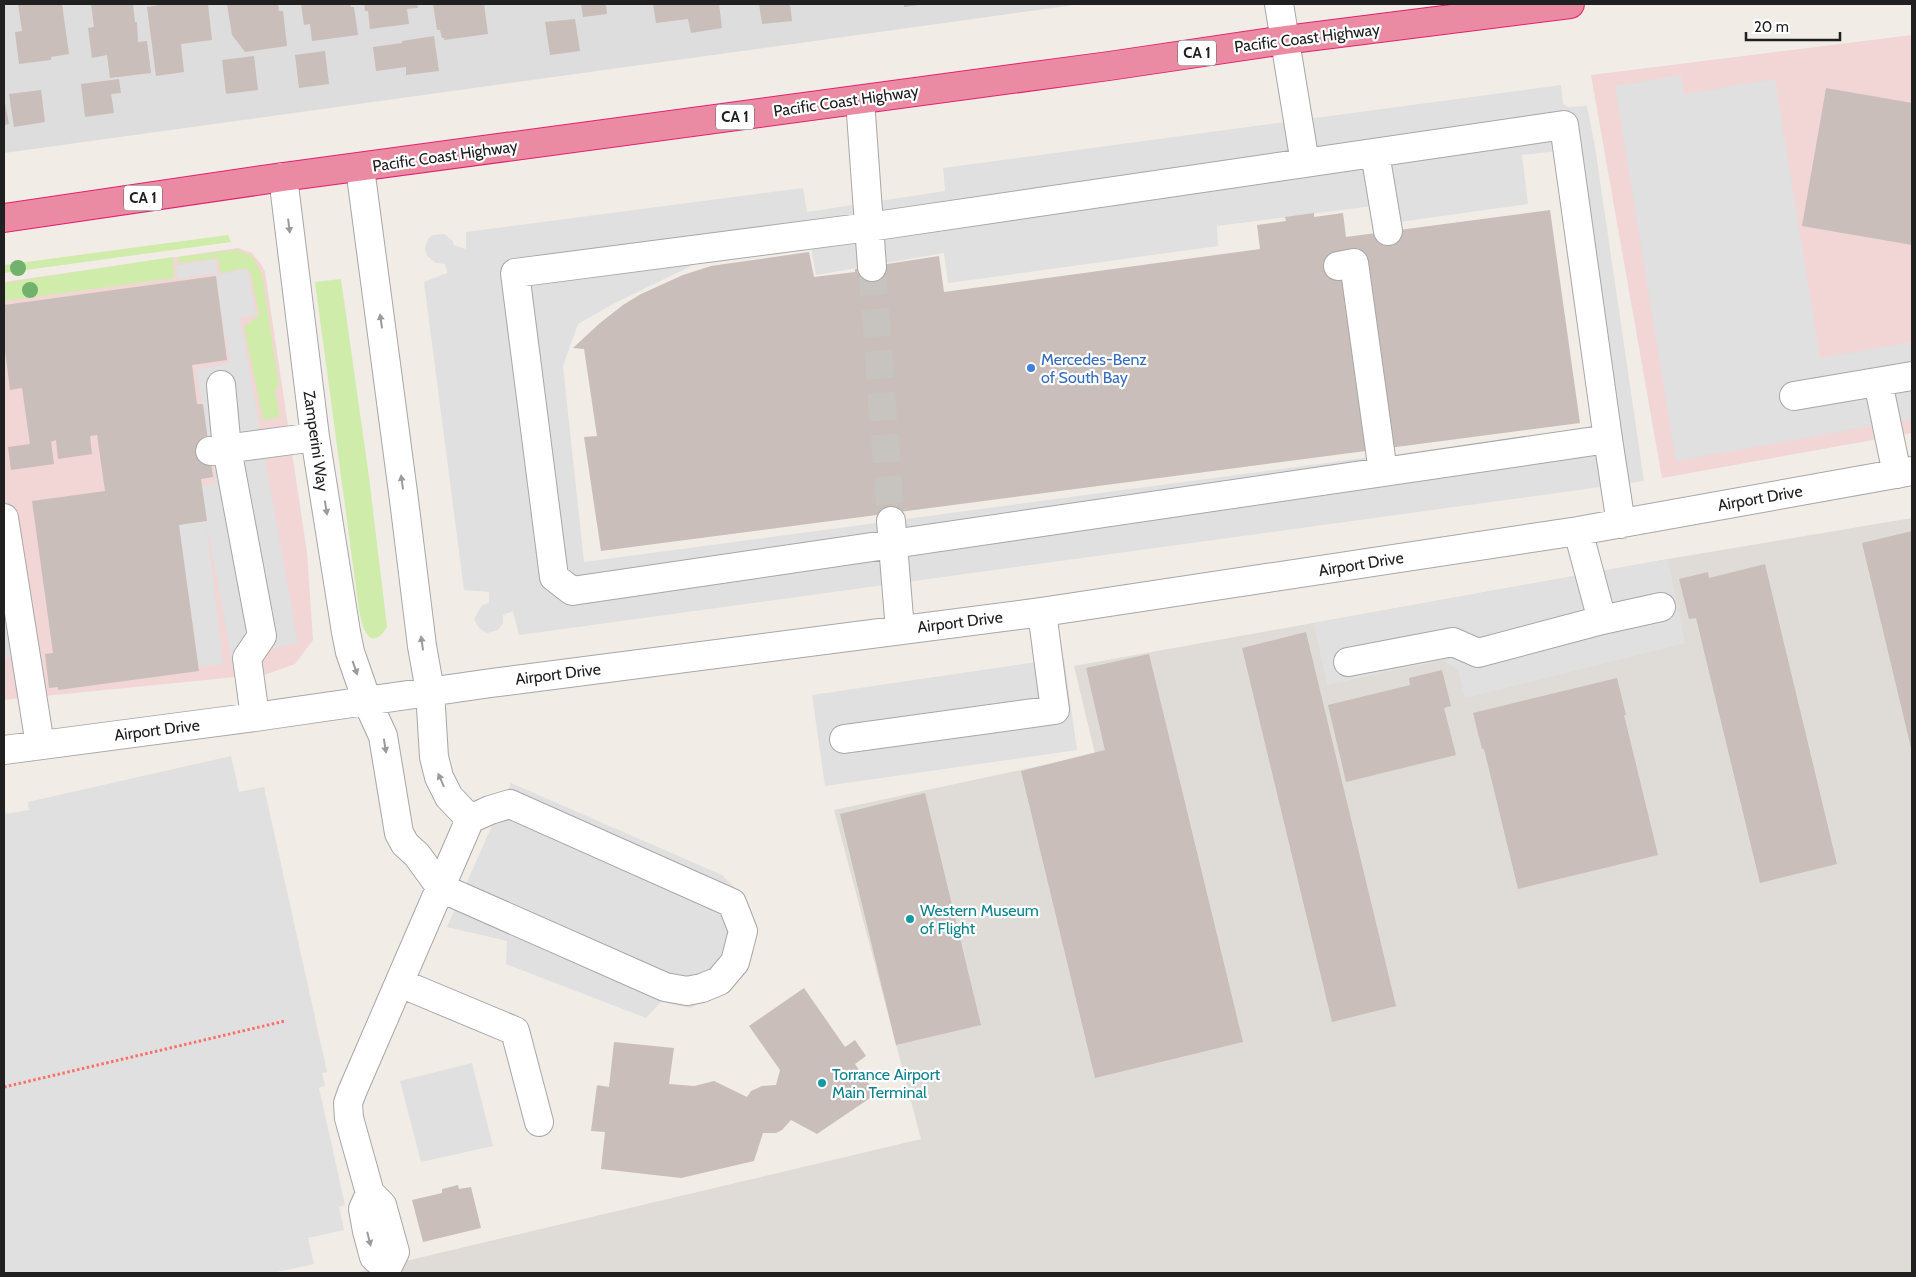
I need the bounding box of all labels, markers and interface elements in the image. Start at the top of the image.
scale bar [1746,10,1840,42]
text: 20 m [1754,18,1789,36]
street label: Pacific Coast Highway [1233,20,1381,56]
road number: CA 1 [1178,40,1216,66]
street label: Pacific Coast Highway [772,81,920,121]
road number: CA 1 [716,104,754,130]
street label: Pacific Coast Highway [371,136,519,176]
road number: CA 1 [124,186,162,210]
one-way arrow [285,218,293,234]
one-way arrow [376,313,384,329]
place label: Mercedes-Benz of South Bay [1041,350,1147,387]
marker: Mercedes-Benz of South Bay [1025,362,1037,374]
street label: Zamperini Way [300,389,332,493]
one-way arrow [398,474,406,490]
street label: Airport Drive [1716,481,1804,515]
one-way arrow [322,501,330,517]
street label: Airport Drive [1317,548,1405,580]
street label: Airport Drive [916,607,1004,637]
one-way arrow [417,635,425,651]
street label: Airport Drive [514,659,602,689]
one-way arrow [351,661,359,676]
street label: Airport Drive [113,715,201,745]
one-way arrow [381,738,389,754]
one-way arrow [437,773,445,787]
place label: Western Museum of Flight [920,901,1039,938]
marker: Western Museum of Flight [904,913,916,925]
place label: Torrance Airport Main Terminal [832,1065,941,1102]
marker: Torrance Airport Main Terminal [816,1077,828,1089]
one-way arrow [365,1232,373,1247]

